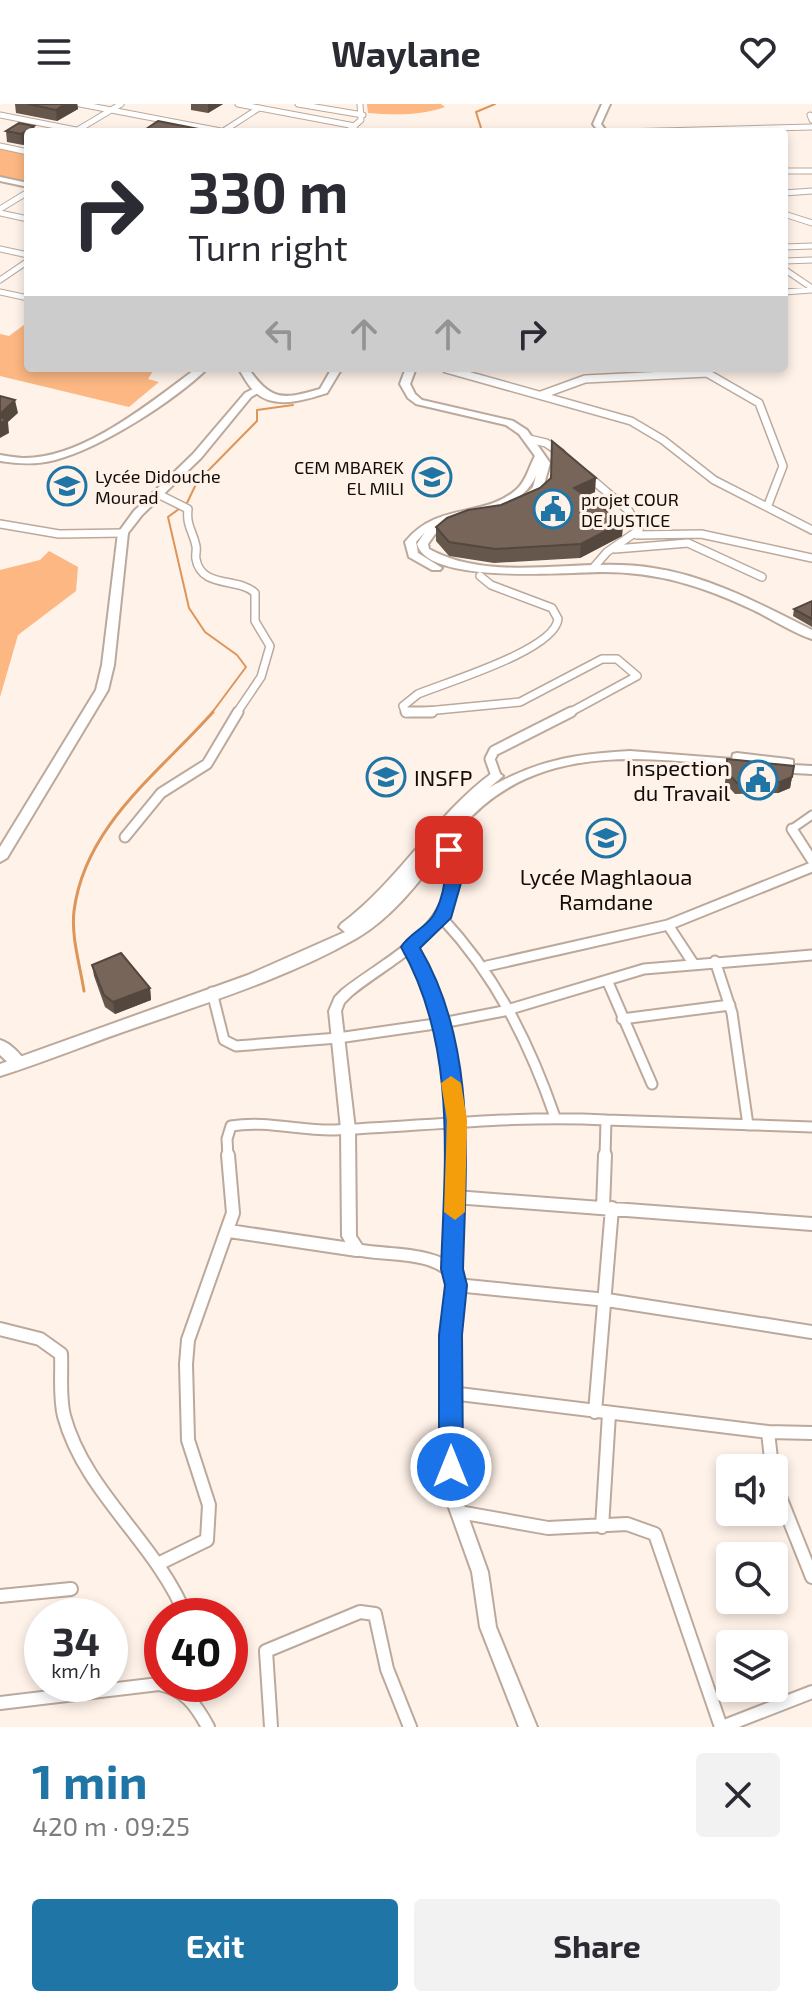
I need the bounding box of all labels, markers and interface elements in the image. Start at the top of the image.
icon: menu [32,30,76,74]
icon: heart [736,30,780,74]
text: Waylane [331,31,481,74]
text: 330 m [188,157,348,224]
icon: right [56,160,160,264]
text: Turn right [188,225,348,268]
icon: left [258,312,302,356]
icon: ahead [342,312,386,356]
icon: ahead [426,312,470,356]
icon: right [510,312,554,356]
place label: CEM MBAREK EL MILI [294,456,404,499]
school or university icon: CEM MBAREK EL MILI [411,456,453,498]
school or university icon: Lycée Didouche Mourad [46,465,88,507]
place label: Lycée Didouche Mourad [95,465,221,508]
public building icon: projet COUR DE JUSTICE [532,488,574,530]
place label: projet COUR DE JUSTICE [581,488,679,531]
place label: Inspection du Travail [626,754,730,805]
school or university icon: INSFP [365,756,407,798]
public building icon: Inspection du Travail [737,759,779,801]
place label: INSFP [414,764,472,790]
pin [415,816,483,884]
school or university icon: Lycée Maghlaoua Ramdane [585,817,627,859]
icon: arrive [427,828,471,872]
place label: Lycée Maghlaoua Ramdane [520,863,692,914]
position arrow [409,1425,493,1509]
map controls [716,1454,788,1702]
button: sound [716,1454,788,1526]
button: search [716,1542,788,1614]
speed limit sign: 40 [144,1598,248,1702]
text: 34 [52,1616,100,1664]
button: layers [716,1630,788,1702]
text: km/h [51,1658,101,1682]
text: 1 min [32,1751,148,1809]
button: close [696,1753,780,1837]
text: 420 m · 09:25 [32,1810,190,1841]
button: Exit [32,1899,398,1991]
button: Share [414,1899,780,1991]

